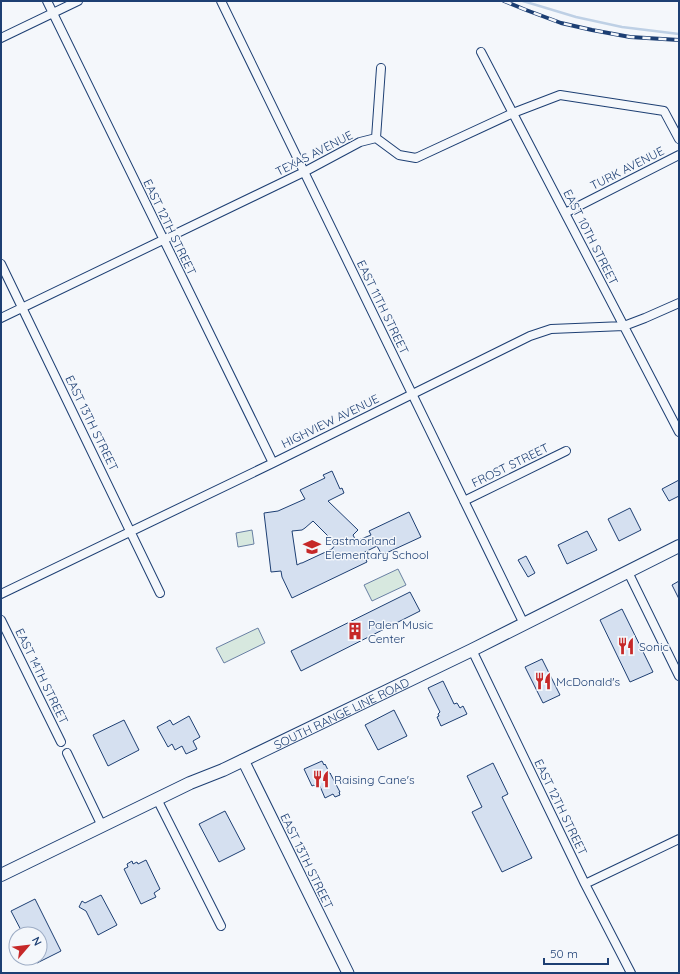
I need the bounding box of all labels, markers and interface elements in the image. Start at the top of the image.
street label: TEXAS AVENUE [273,127,355,179]
street label: TURK AVENUE [588,143,667,193]
street label: EAST 12TH STREET [140,177,200,277]
street label: EAST 10TH STREET [560,187,622,287]
street label: EAST 11TH STREET [354,258,412,356]
street label: EAST 13TH STREET [62,373,122,473]
street label: HIGHVIEW AVENUE [279,391,381,451]
street label: FROST STREET [469,440,551,490]
place label: Eastmorland Elementary School [325,533,429,562]
school or university icon: Eastmorland Elementary School [302,537,322,557]
place label: Palen Music Center [368,617,433,646]
building icon: Palen Music Center [345,621,365,641]
street label: EAST 14TH STREET [12,626,72,726]
restaurant icon: Sonic [616,636,636,656]
place label: Sonic [639,639,669,654]
restaurant icon: McDonald's [533,671,553,691]
street label: SOUTH RANGE LINE ROAD [271,674,412,752]
place label: McDonald's [556,674,621,689]
street label: EAST 12TH STREET [531,757,591,857]
restaurant icon: Raising Cane's [311,769,331,789]
place label: Raising Cane's [334,772,415,787]
street label: EAST 13TH STREET [277,811,337,911]
north arrow [8,926,48,966]
text: N [29,934,45,948]
scale bar [544,940,608,966]
text: 50 m [550,946,578,961]

